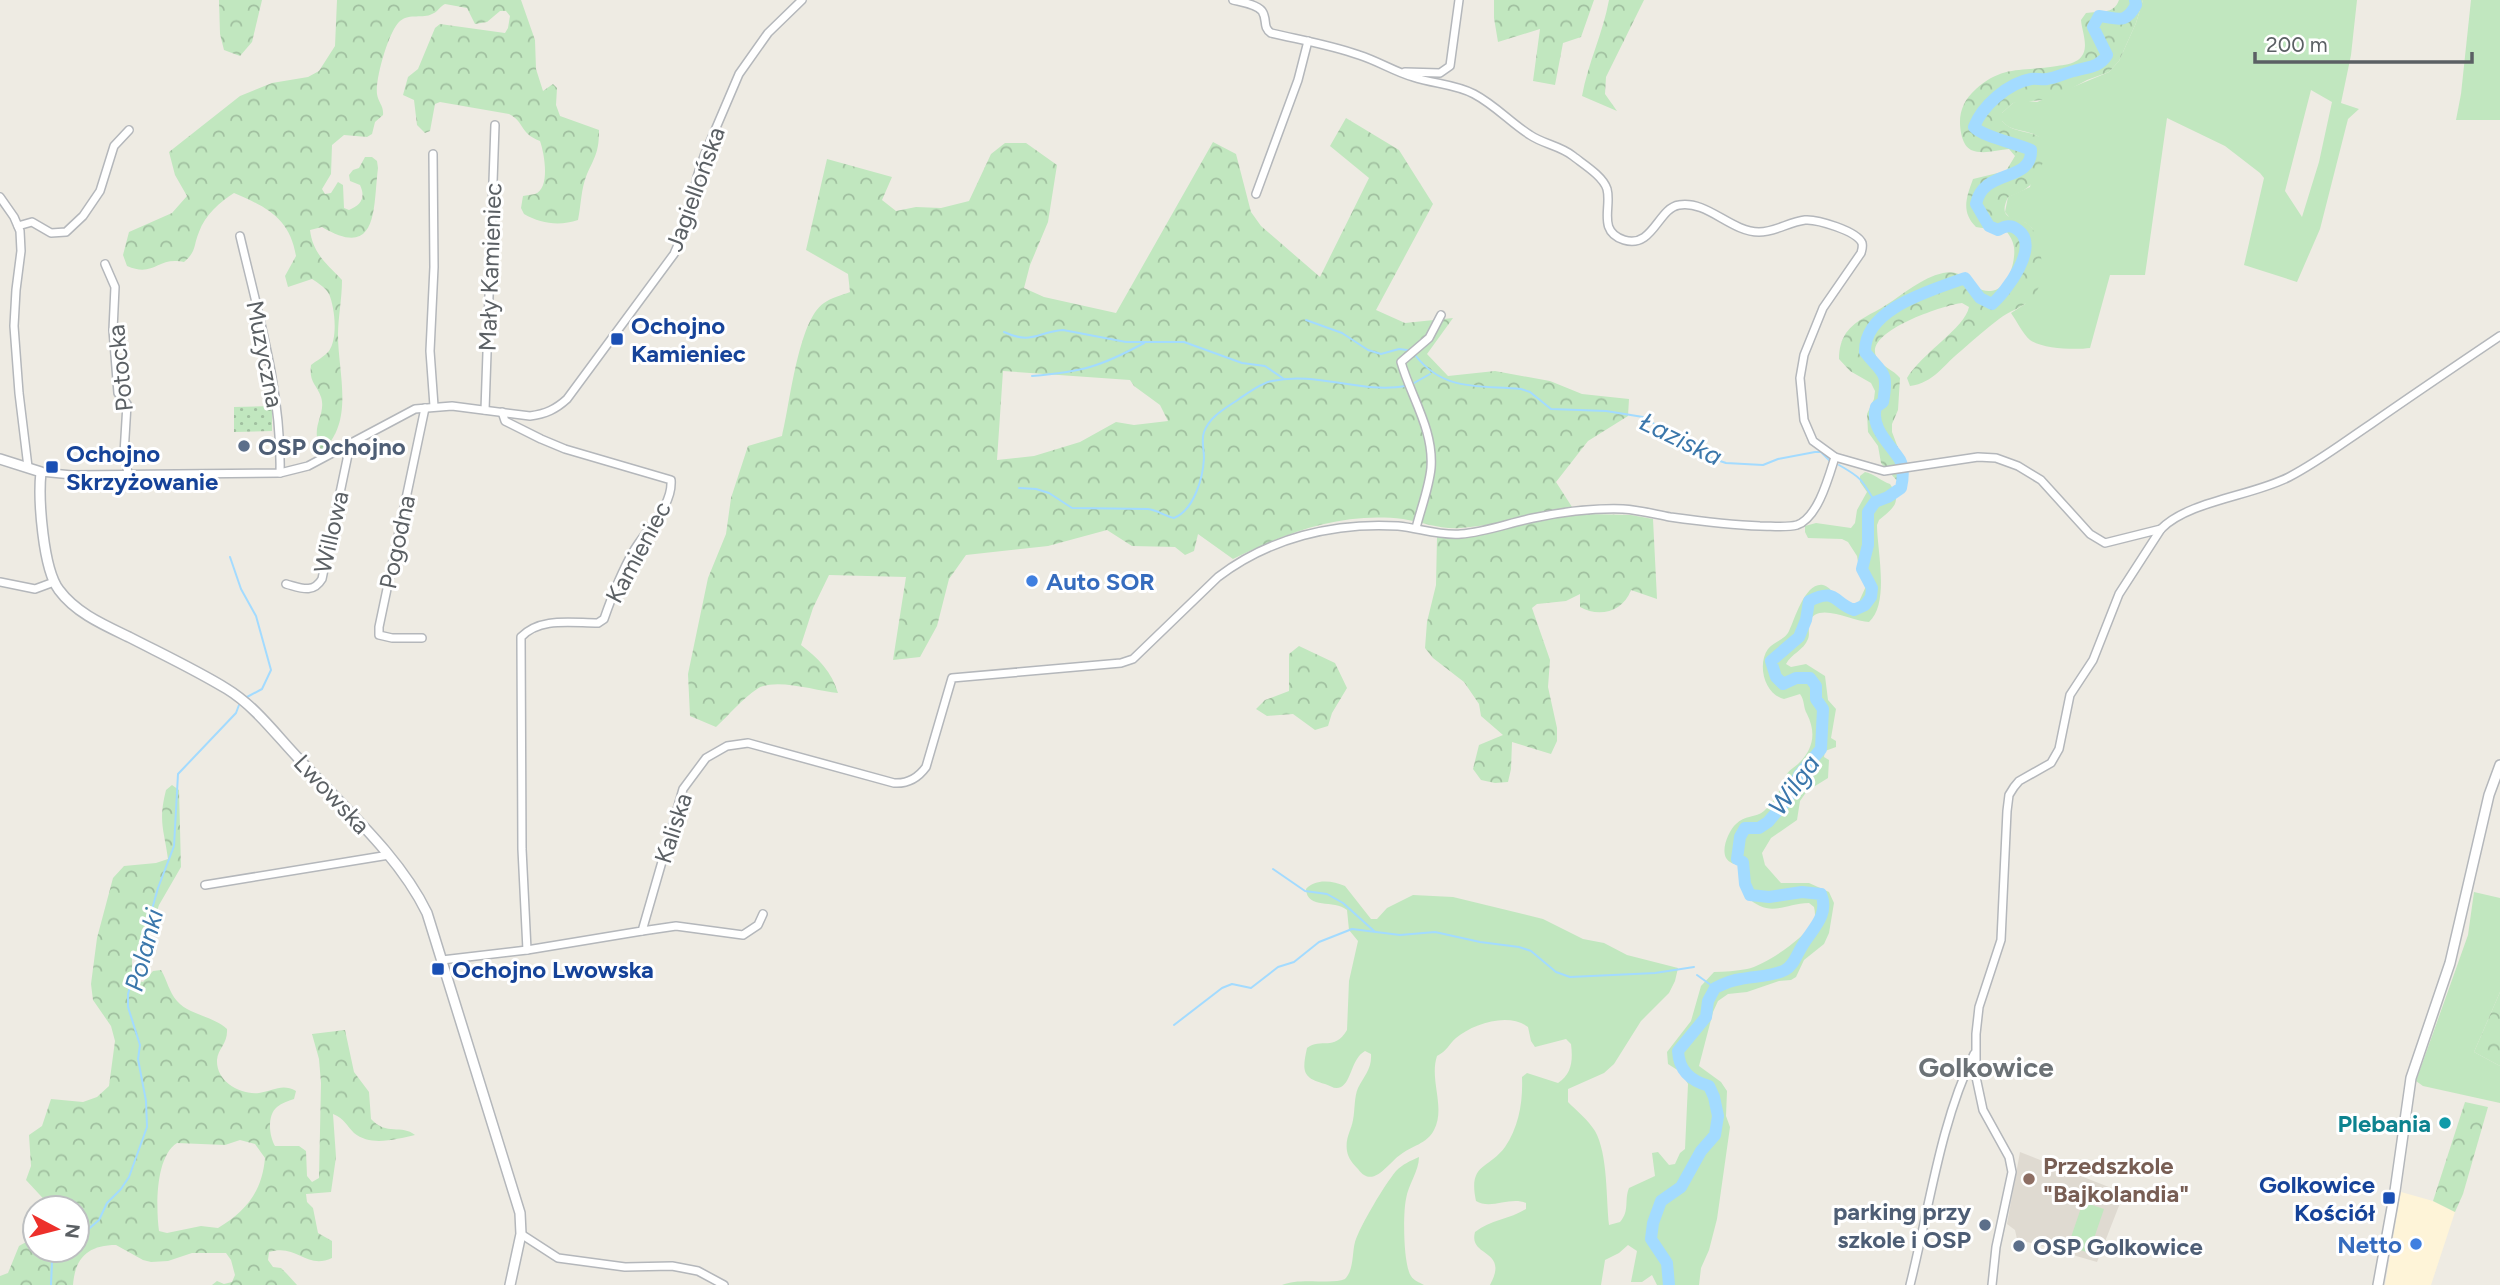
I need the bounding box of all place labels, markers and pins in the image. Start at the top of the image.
place label: Ochojno Kamieniec [631,311,746,368]
marker: Ochojno Kamieniec [609,331,625,347]
place label: OSP Ochojno [258,432,406,461]
marker: OSP Ochojno [236,438,252,454]
place label: Ochojno Skrzyżowanie [66,439,218,496]
marker: Ochojno Skrzyżowanie [44,459,60,475]
place label: Auto SOR [1046,567,1155,596]
marker: Auto SOR [1024,573,1040,589]
place label: Ochojno Lwowska [452,955,654,984]
marker: Ochojno Lwowska [430,961,446,977]
place label: Plebania [2338,1109,2431,1138]
marker: Plebania [2437,1115,2453,1131]
place label: Przedszkole "Bajkolandia" [2043,1151,2189,1208]
place label: Golkowice Kościół [2259,1170,2375,1227]
marker: Przedszkole "Bajkolandia" [2021,1171,2037,1187]
marker: Golkowice Kościół [2381,1190,2397,1206]
place label: parking przy szkole i OSP [1833,1197,1972,1254]
marker: parking przy szkole i OSP [1977,1217,1993,1233]
place label: Netto [2337,1230,2402,1259]
place label: OSP Golkowice [2033,1232,2203,1261]
marker: Netto [2408,1236,2424,1252]
marker: OSP Golkowice [2011,1238,2027,1254]

